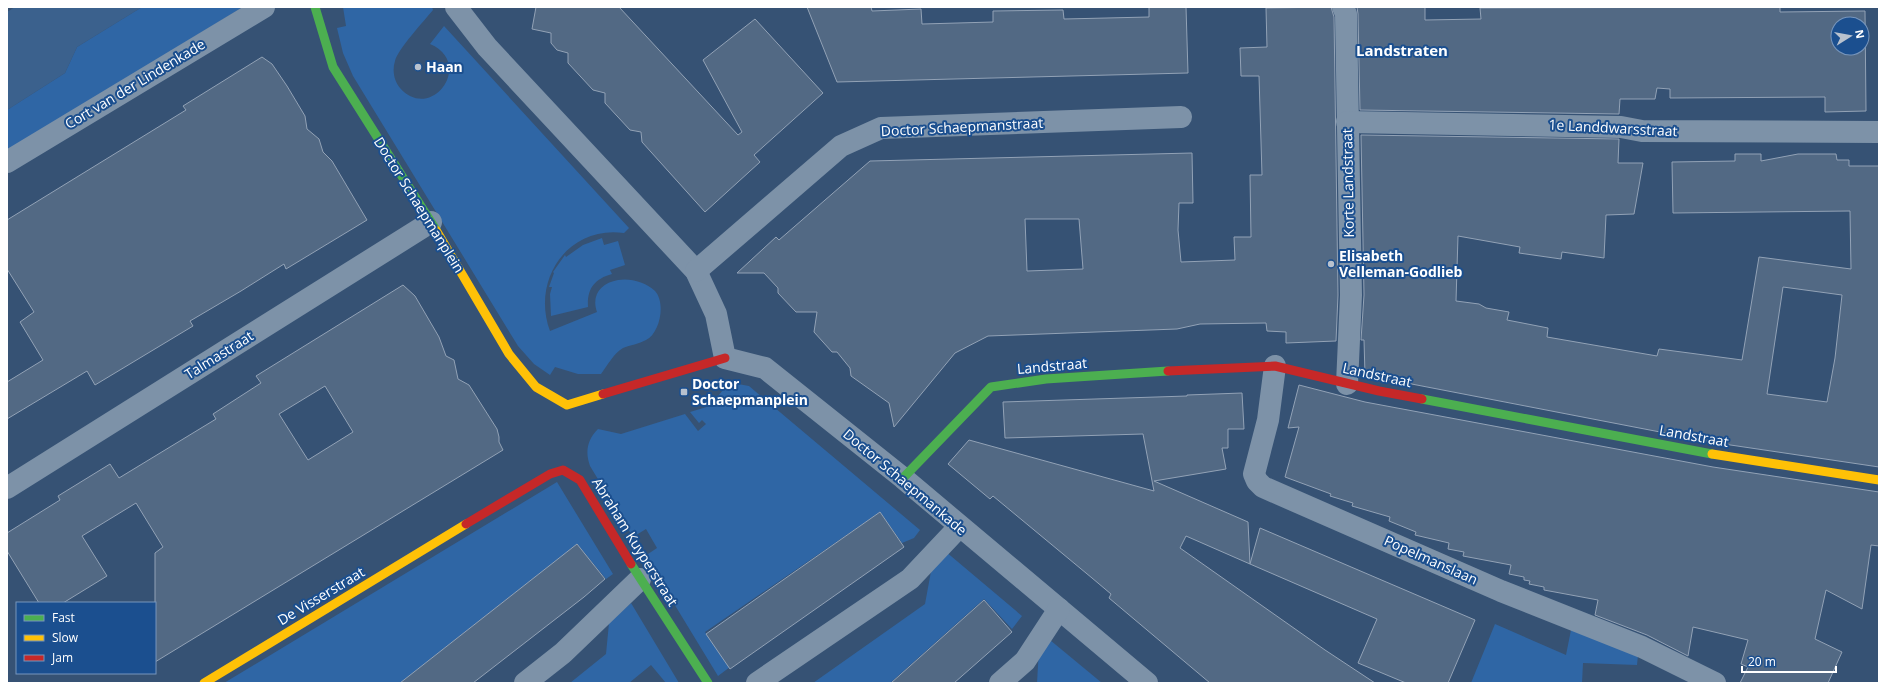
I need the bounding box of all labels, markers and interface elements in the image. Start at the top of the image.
north arrow [1830,16,1870,56]
text: N [1852,28,1869,40]
street label: Cort van der Lindenkade [61,34,208,133]
district label: Landstraten [1356,40,1448,60]
place label: Haan [426,57,463,76]
marker: Haan [413,62,423,72]
street label: Doctor Schaepmanstraat [880,113,1044,140]
street label: 1e Landdwarsstraat [1548,115,1678,140]
street label: Korte Landstraat [1337,128,1358,238]
street label: Doctor Schaepmanplein [370,133,469,276]
place label: Elisabeth Velleman-Godlieb [1339,246,1463,281]
marker: Elisabeth Velleman-Godlieb [1326,259,1336,269]
street label: Talmastraat [181,326,257,383]
street label: Landstraat [1016,353,1088,378]
street label: Landstraat [1341,358,1413,391]
place label: Doctor Schaepmanplein [692,374,808,409]
marker: Doctor Schaepmanplein [679,387,689,397]
street label: Landstraat [1658,420,1730,451]
street label: Doctor Schaepmankade [839,424,971,539]
street label: Abraham Kuyperstraat [588,474,683,610]
street label: Popelmanslaan [1381,530,1481,589]
street label: De Visserstraat [274,562,368,629]
legend [16,602,156,674]
text: Fast [52,609,75,626]
text: Slow [52,629,79,646]
scale bar [1742,648,1836,674]
text: Jam [51,649,73,666]
text: 20 m [1748,653,1776,670]

